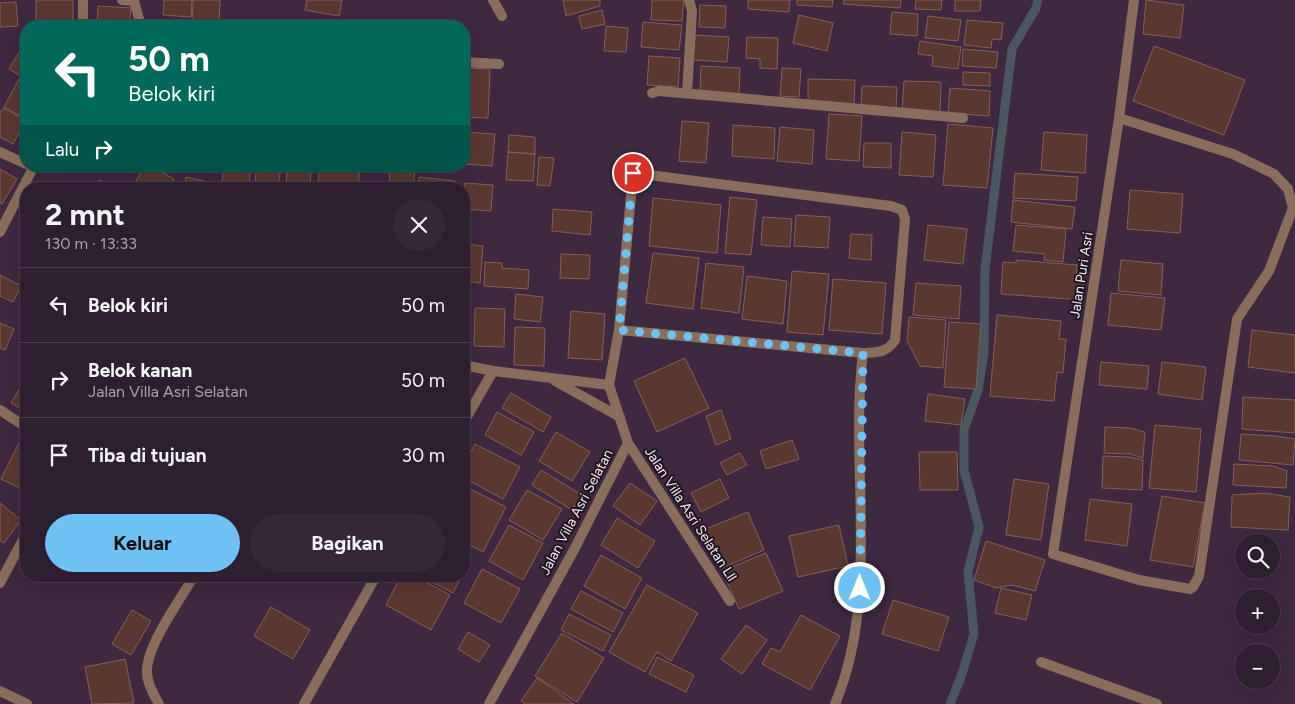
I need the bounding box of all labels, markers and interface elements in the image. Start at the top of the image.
text: 50 m [128,38,210,80]
icon: left [45,40,110,105]
text: Belok kiri [128,80,215,107]
icon: right [89,135,117,163]
text: Lalu [45,138,79,161]
pin [612,152,654,194]
icon: arrive [619,159,647,187]
text: 2 mnt [45,196,125,233]
button: close [393,199,445,251]
street label: Jalan Puri Asri [1066,231,1097,319]
text: 130 m · 13:33 [45,234,137,253]
icon: left [45,291,73,319]
text: Belok kiri [88,294,168,317]
text: 50 m [401,294,445,317]
text: Belok kanan [88,359,192,382]
icon: right [45,366,73,394]
text: 50 m [401,369,445,392]
text: Jalan Villa Asri Selatan [88,382,248,401]
icon: arrive [45,441,73,469]
text: Tiba di tujuan [88,444,207,467]
text: 30 m [402,444,445,467]
street label: Jalan Villa Asri Selatan Lll [641,444,740,585]
street label: Jalan Villa Asri Selatan [536,446,617,578]
button: Keluar [45,514,240,572]
button: Bagikan [250,514,445,572]
map controls [1235,534,1280,689]
button: search [1235,534,1280,579]
position arrow [833,561,885,613]
button: + [1235,589,1280,634]
button: − [1235,644,1280,689]

